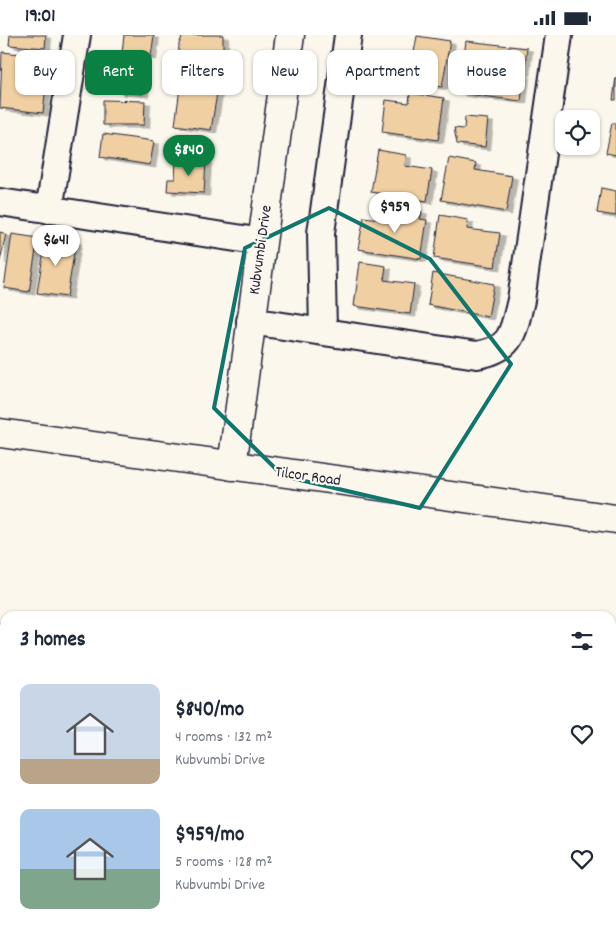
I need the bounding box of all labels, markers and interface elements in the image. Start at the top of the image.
text: 19:01 [25,4,56,31]
chip: Buy [15,50,75,95]
chip: Rent [85,50,152,95]
chip: Filters [162,50,243,95]
chip: New [253,50,317,95]
chip: Apartment [327,50,438,95]
chip: House [448,50,525,95]
map controls [555,110,600,155]
button: locate [555,110,600,155]
pin: $840 [159,135,219,177]
text: $840 [174,139,204,162]
pin: $959 [365,191,425,234]
text: $959 [380,196,410,219]
street label: Kubvumbi Drive [243,204,279,296]
pin: $641 [26,225,86,267]
text: $641 [43,229,69,252]
street label: Tilcor Road [274,461,342,493]
text: 3 homes [20,626,86,656]
icon: filters [568,627,596,655]
text: $840/mo [175,696,244,726]
icon: home [60,704,120,764]
icon: heart [568,720,596,748]
text: 4 rooms · 132 m² [175,726,272,749]
text: Kubvumbi Drive [175,749,265,772]
text: $959/mo [175,821,244,851]
icon: home [60,829,120,889]
icon: heart [568,845,596,873]
text: 5 rooms · 128 m² [175,851,272,874]
text: Kubvumbi Drive [175,874,265,897]

